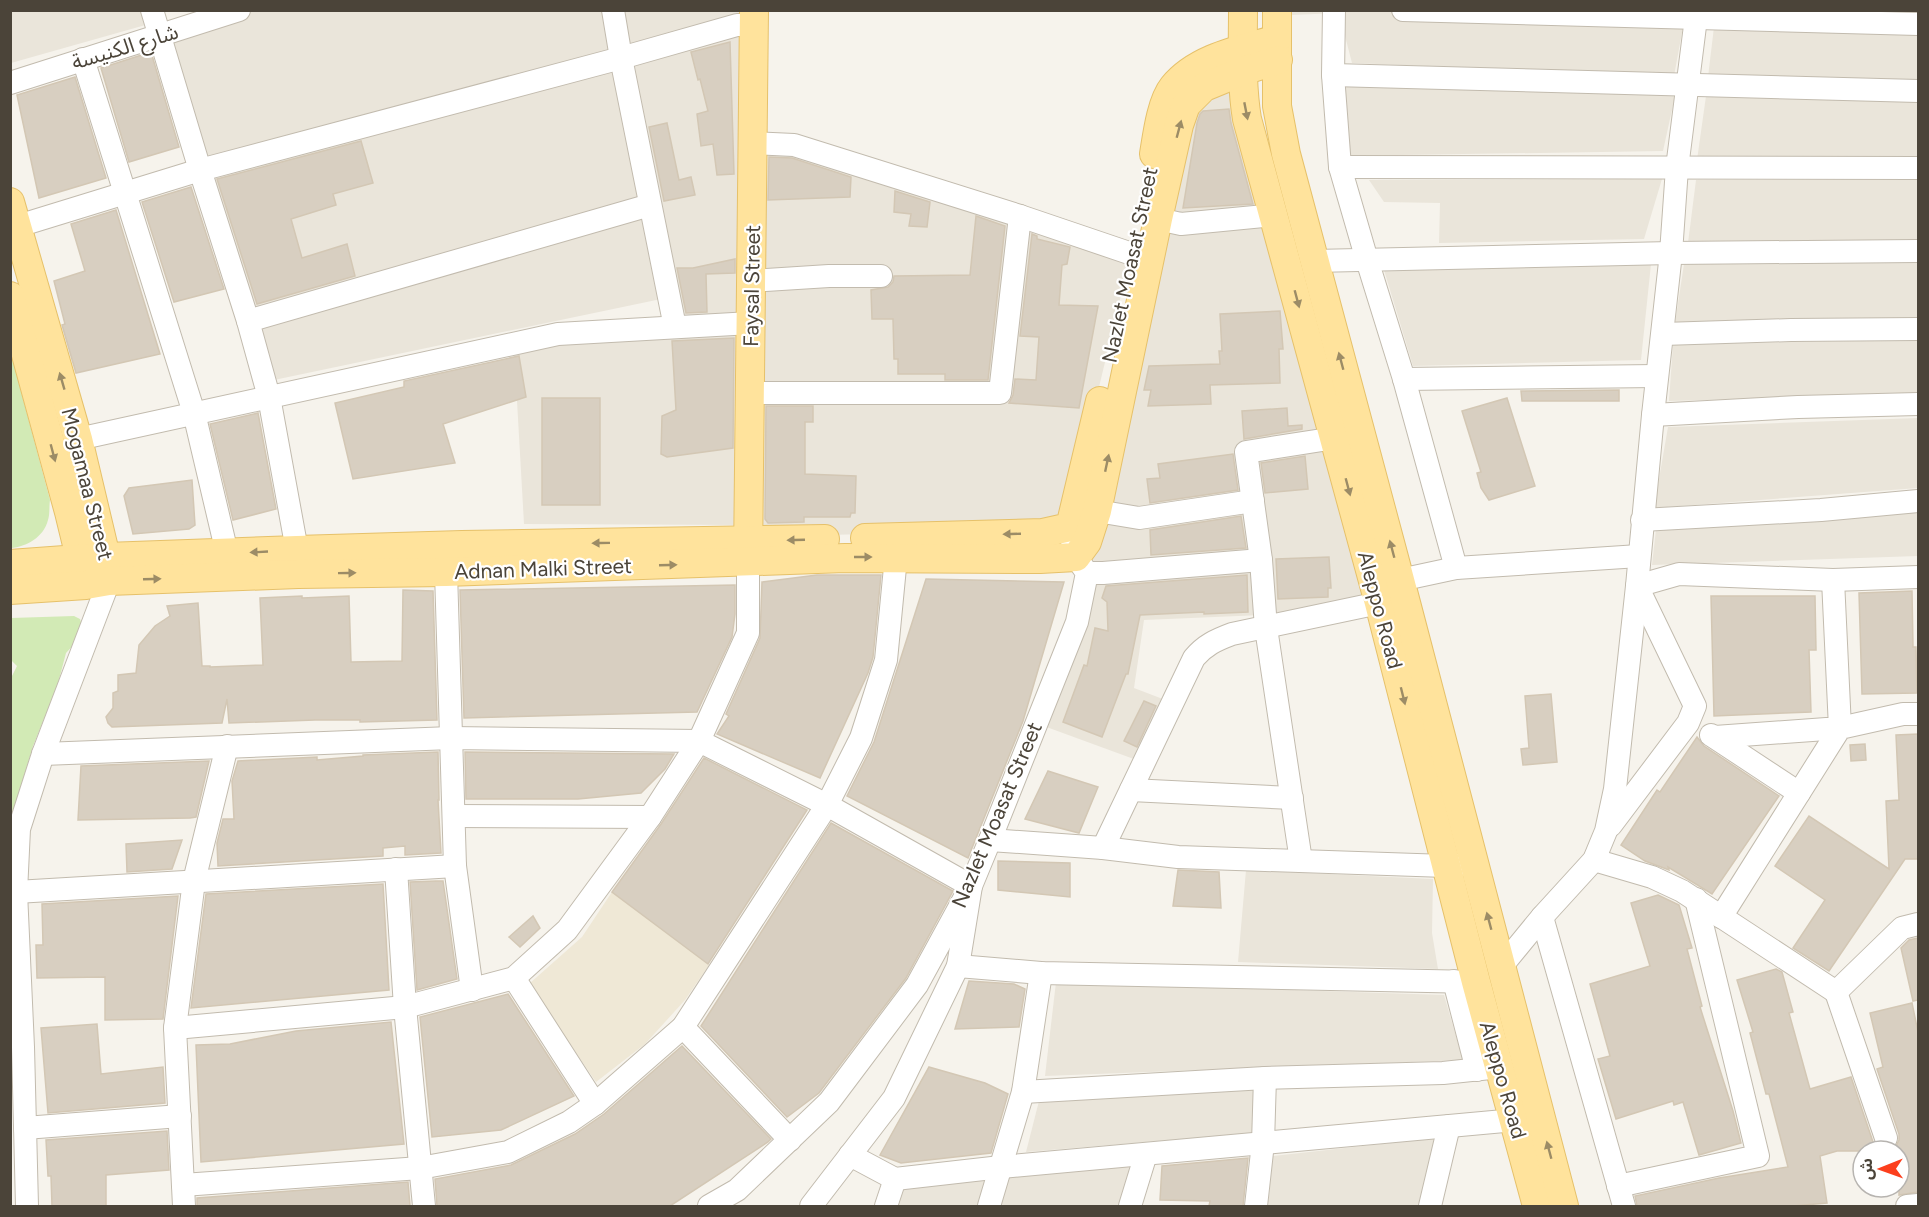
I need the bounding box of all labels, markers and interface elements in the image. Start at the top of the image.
street label: شارع الكنيسة [68,18,182,77]
one-way arrow [1242,101,1251,120]
one-way arrow [1175,120,1184,138]
street label: Nazlet Moasat Street [1097,165,1162,365]
street label: Faysal Street [738,225,765,347]
one-way arrow [1293,290,1302,308]
one-way arrow [1336,352,1346,370]
one-way arrow [56,372,66,390]
street label: Mogamaa Street [56,405,119,563]
one-way arrow [49,444,59,463]
one-way arrow [1103,453,1112,472]
one-way arrow [1343,478,1353,496]
one-way arrow [1002,529,1021,539]
one-way arrow [786,536,805,545]
one-way arrow [591,538,610,548]
one-way arrow [1387,540,1396,558]
one-way arrow [249,547,268,556]
street label: Aleppo Road [1353,548,1408,671]
street label: Adnan Malki Street [454,553,632,584]
one-way arrow [854,553,873,562]
one-way arrow [659,560,678,570]
one-way arrow [338,568,357,578]
one-way arrow [143,575,162,584]
one-way arrow [1398,687,1408,705]
street label: Nazlet Moasat Street [946,718,1047,912]
one-way arrow [1483,912,1493,930]
street label: Aleppo Road [1475,1018,1532,1141]
north arrow [1851,1139,1911,1199]
one-way arrow [1544,1141,1554,1159]
text: ش [1857,1158,1876,1180]

